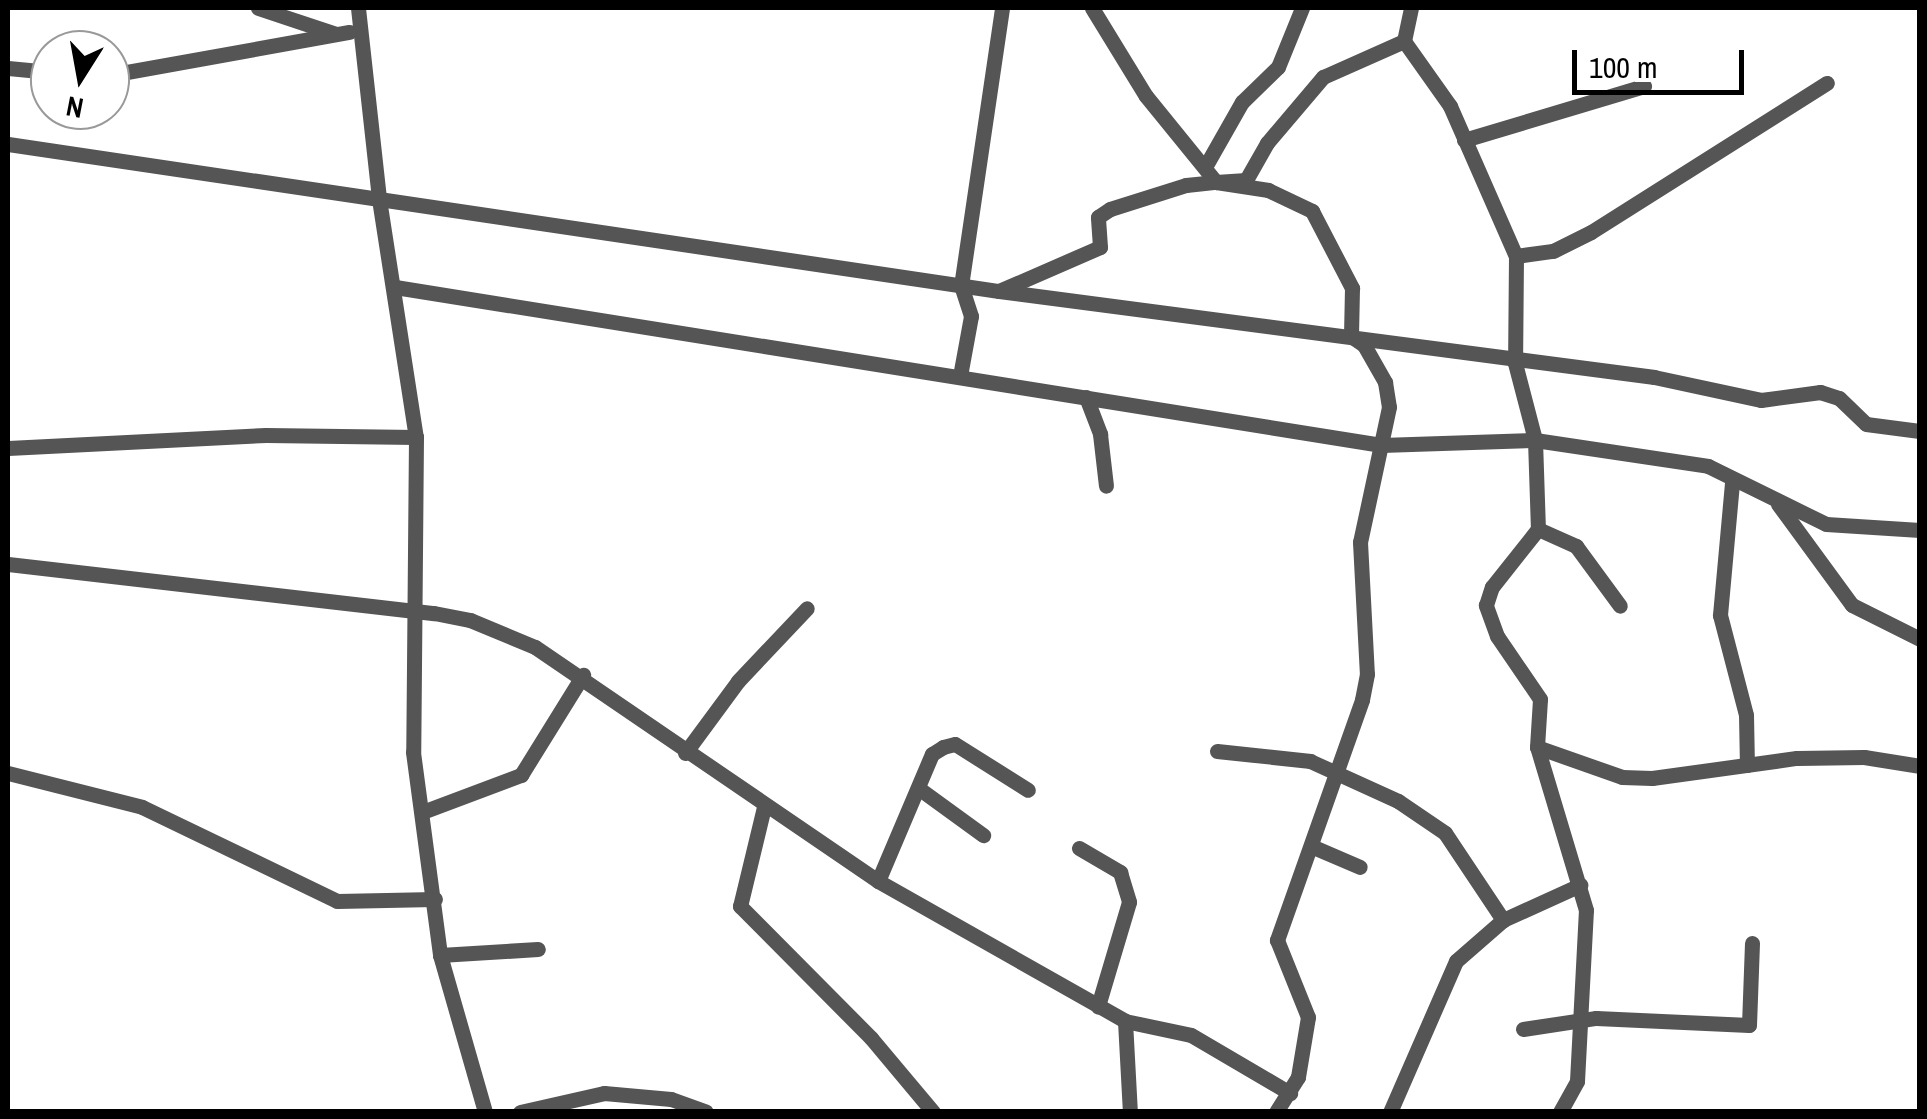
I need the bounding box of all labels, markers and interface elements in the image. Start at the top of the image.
north arrow [30,30,130,130]
scale bar [1577,30,1750,92]
text: 100 m [1589,47,1657,87]
text: N [63,87,86,128]

